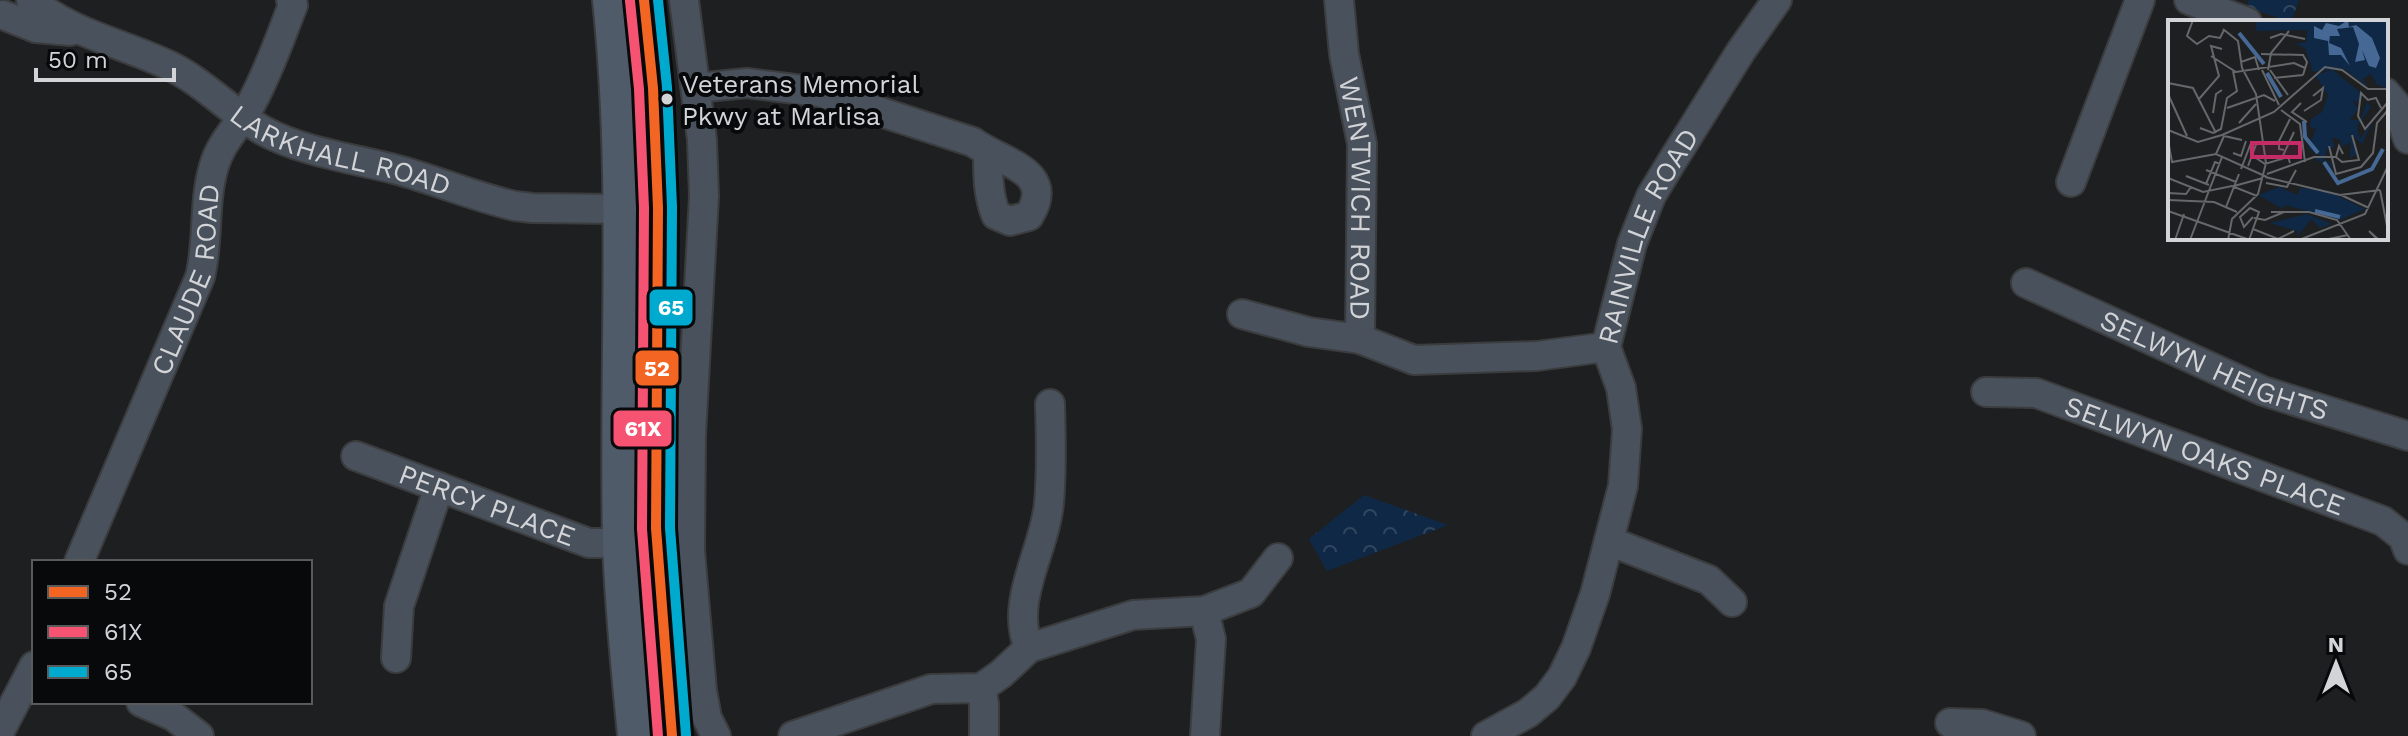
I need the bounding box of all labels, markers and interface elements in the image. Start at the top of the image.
inset map [2168,20,2388,240]
scale bar [36,32,174,82]
text: 50 m [48,46,108,74]
place label: Veterans Memorial Pkwy at Marlisa [682,69,919,131]
street label: WENTWICH ROAD [1332,74,1379,320]
marker: Veterans Memorial Pkwy at Marlisa [659,91,675,107]
street label: LARKHALL ROAD [224,97,455,202]
street label: RAINVILLE ROAD [1591,122,1705,348]
street label: CLAUDE ROAD [144,182,226,380]
line badge: 65 [648,288,694,327]
text: 65 [658,295,684,320]
street label: SELWYN HEIGHTS [2095,303,2333,427]
line badge: 52 [634,349,680,387]
text: 52 [644,356,670,381]
street label: SELWYN OAKS PLACE [2060,389,2349,522]
line badge: 61X [612,409,673,448]
text: 61X [624,416,662,441]
street label: PERCY PLACE [394,457,580,553]
legend [32,560,312,704]
text: 52 [104,578,132,606]
text: 61X [104,618,142,646]
north arrow [2296,624,2376,704]
text: N [2328,632,2344,657]
text: 65 [104,658,133,686]

